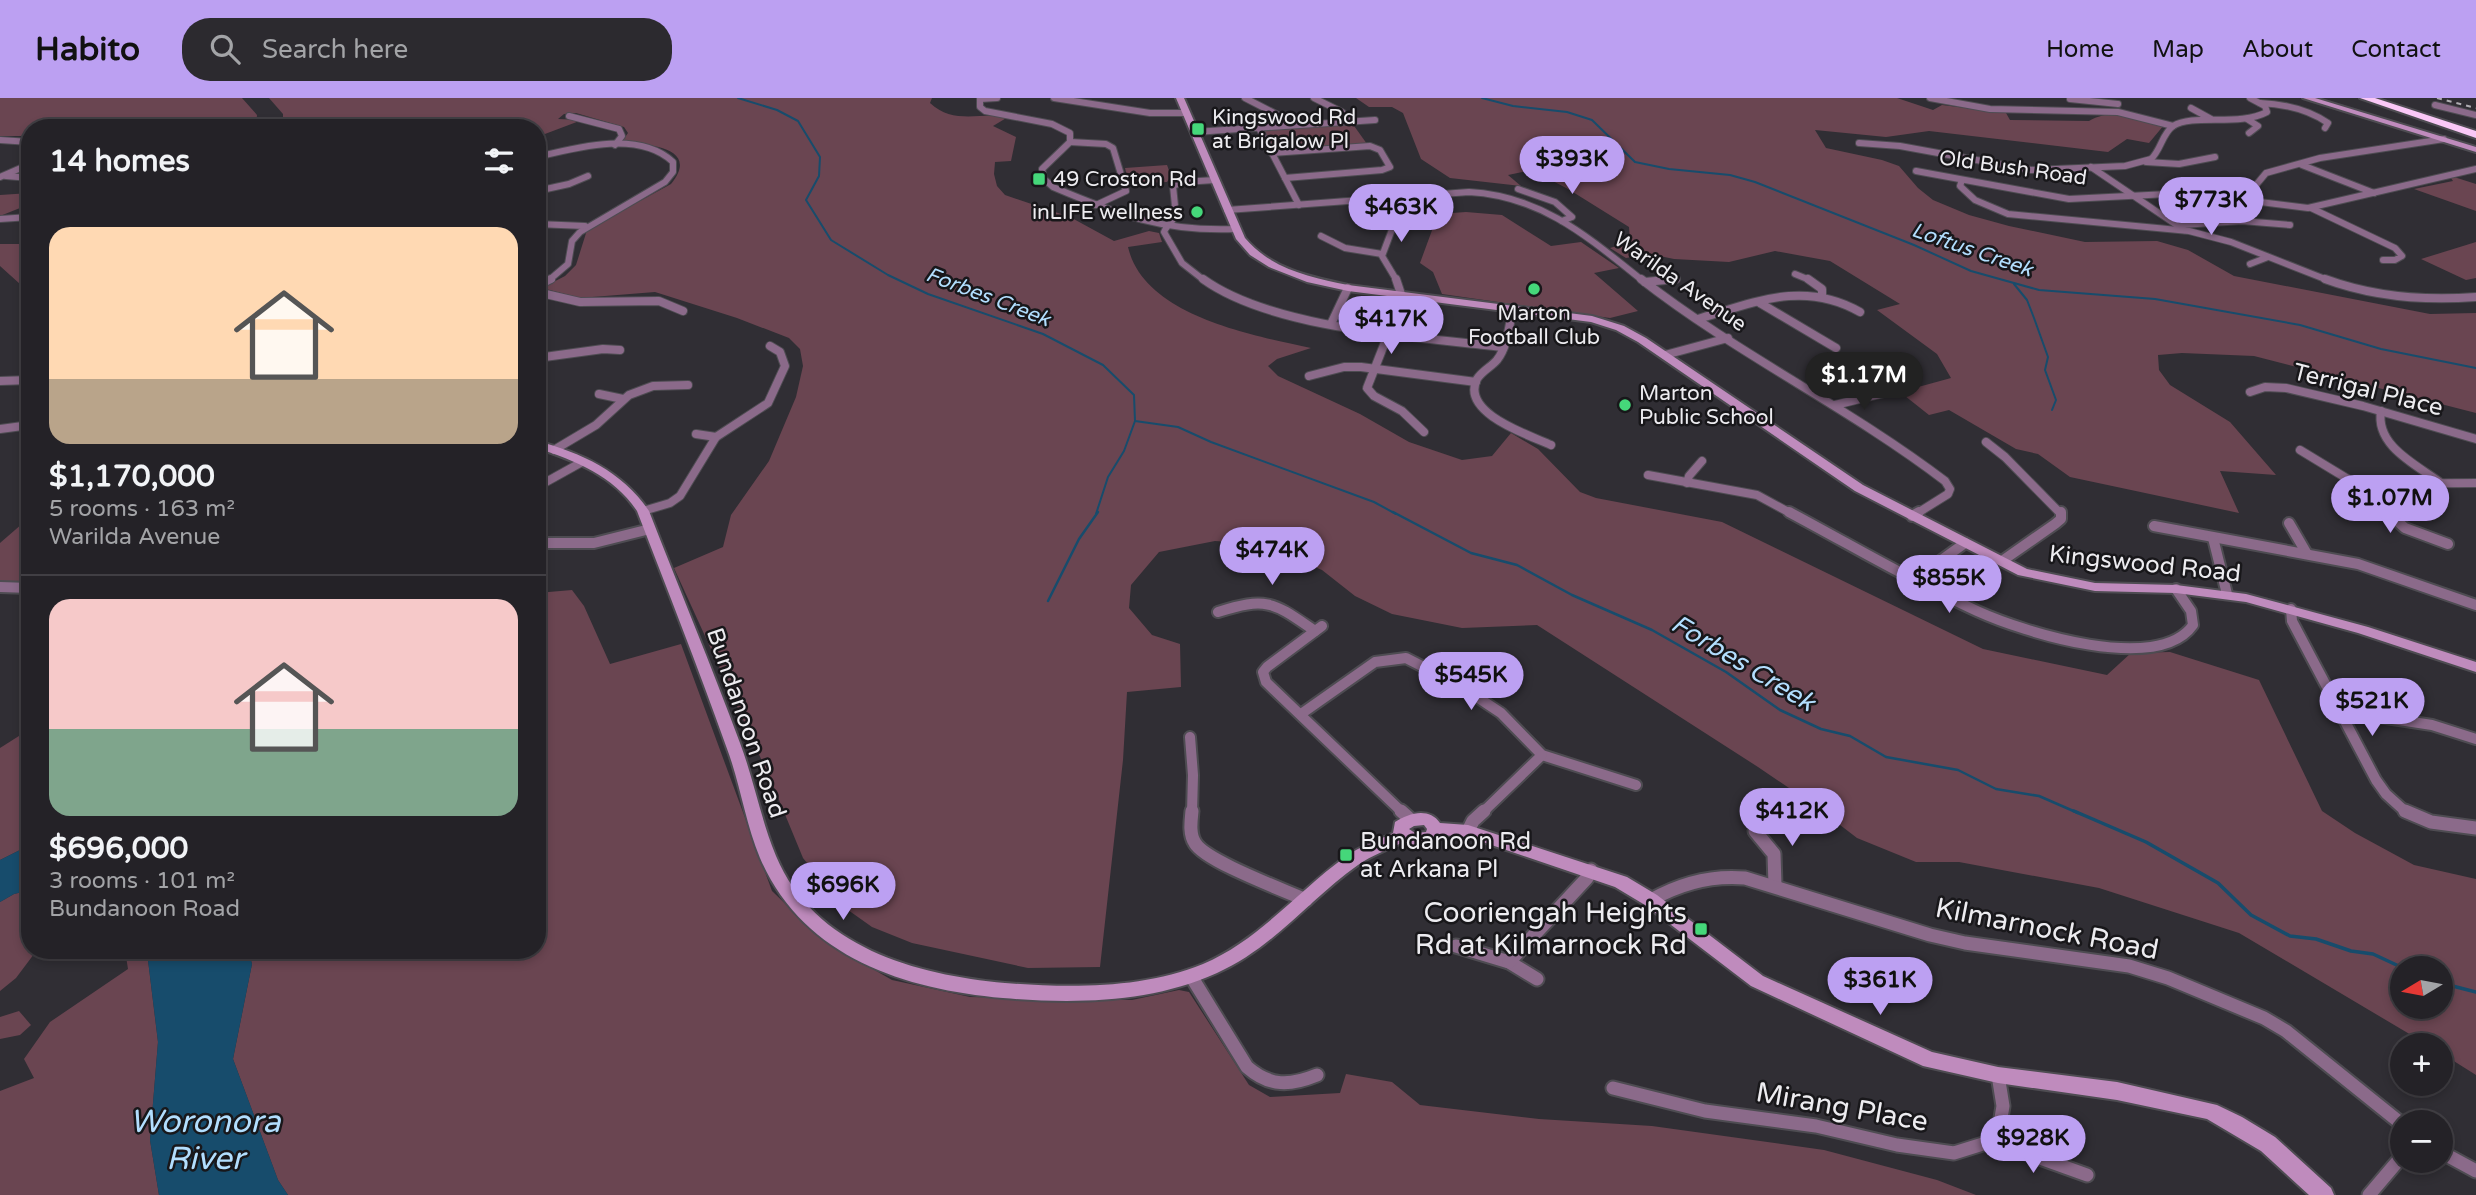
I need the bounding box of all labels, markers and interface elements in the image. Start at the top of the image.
search box [182,18,672,81]
text: Habito [35,30,140,69]
icon: search [206,30,244,68]
text: Search here [262,34,408,65]
text: Home [2046,35,2114,64]
text: Map [2152,35,2204,64]
text: About [2242,35,2313,64]
text: Contact [2351,35,2441,64]
place label: Kingswood Rd at Brigalow Pl [1212,105,1356,154]
marker: Kingswood Rd at Brigalow Pl [1190,121,1206,137]
pin: $393K [1523,136,1621,196]
icon: filters [480,142,518,180]
text: 14 homes [49,143,190,180]
text: $393K [1536,145,1608,173]
street label: Old Bush Road [1937,145,2089,191]
place label: 49 Croston Rd [1053,167,1197,192]
marker: 49 Croston Rd [1031,171,1047,187]
pin: $773K [2162,178,2260,237]
pin: $463K [1352,184,1450,244]
text: $773K [2175,186,2247,214]
text: $463K [1365,193,1437,221]
place label: inLIFE wellness [1032,200,1183,225]
marker: inLIFE wellness [1189,204,1205,220]
water label: Loftus Creek [1908,218,2037,283]
street label: Warilda Avenue [1609,227,1751,337]
water label: Forbes Creek [922,262,1055,333]
icon: home [221,272,347,398]
marker: Marton Football Club [1526,281,1542,297]
pin: $417K [1342,296,1440,356]
place label: Marton Football Club [1468,301,1600,350]
text: $417K [1355,305,1427,333]
pin: $1.17M [1807,352,1921,412]
street label: Terrigal Place [2290,357,2446,423]
text: $1.17M [1821,361,1907,389]
place label: Marton Public School [1639,381,1774,430]
marker: Marton Public School [1617,397,1633,413]
text: $1,170,000 [49,458,215,495]
pin: $1.07M [2333,476,2447,535]
text: $1.07M [2347,484,2433,512]
text: 5 rooms · 163 m² [49,495,235,523]
text: Warilda Avenue [49,523,220,551]
pin: $474K [1223,528,1321,587]
text: $474K [1236,536,1308,564]
street label: Kingswood Road [2048,539,2242,589]
pin: $855K [1900,556,1998,615]
text: $855K [1913,564,1985,592]
water label: Forbes Creek [1666,608,1822,719]
street label: Bundanoon Road [700,624,792,822]
icon: home [221,644,347,770]
pin: $545K [1422,652,1520,712]
text: $545K [1435,661,1507,689]
pin: $521K [2323,678,2421,738]
text: $521K [2336,687,2408,715]
pin: $412K [1743,788,1841,848]
text: $412K [1756,797,1828,825]
place label: Bundanoon Rd at Arkana Pl [1360,827,1531,884]
text: $696,000 [49,830,188,867]
marker: Bundanoon Rd at Arkana Pl [1338,847,1354,863]
pin: $696K [794,862,892,922]
text: 3 rooms · 101 m² [49,867,235,895]
text: $696K [807,871,879,899]
street label: Kilmarnock Road [1932,891,2162,967]
text: Bundanoon Road [49,895,240,923]
place label: Cooriengah Heights Rd at Kilmarnock Rd [1415,896,1687,962]
marker: Cooriengah Heights Rd at Kilmarnock Rd [1693,921,1709,937]
north arrow [2390,956,2454,1018]
map controls [2390,956,2453,1173]
pin: $361K [1831,958,1929,1017]
text: $361K [1844,966,1916,994]
button: + [2390,1033,2453,1096]
street label: Mirang Place [1753,1075,1931,1139]
water label: Woronora River [130,1103,281,1178]
button: − [2390,1110,2453,1173]
pin: $928K [1984,1116,2082,1175]
text: $928K [1997,1124,2069,1152]

